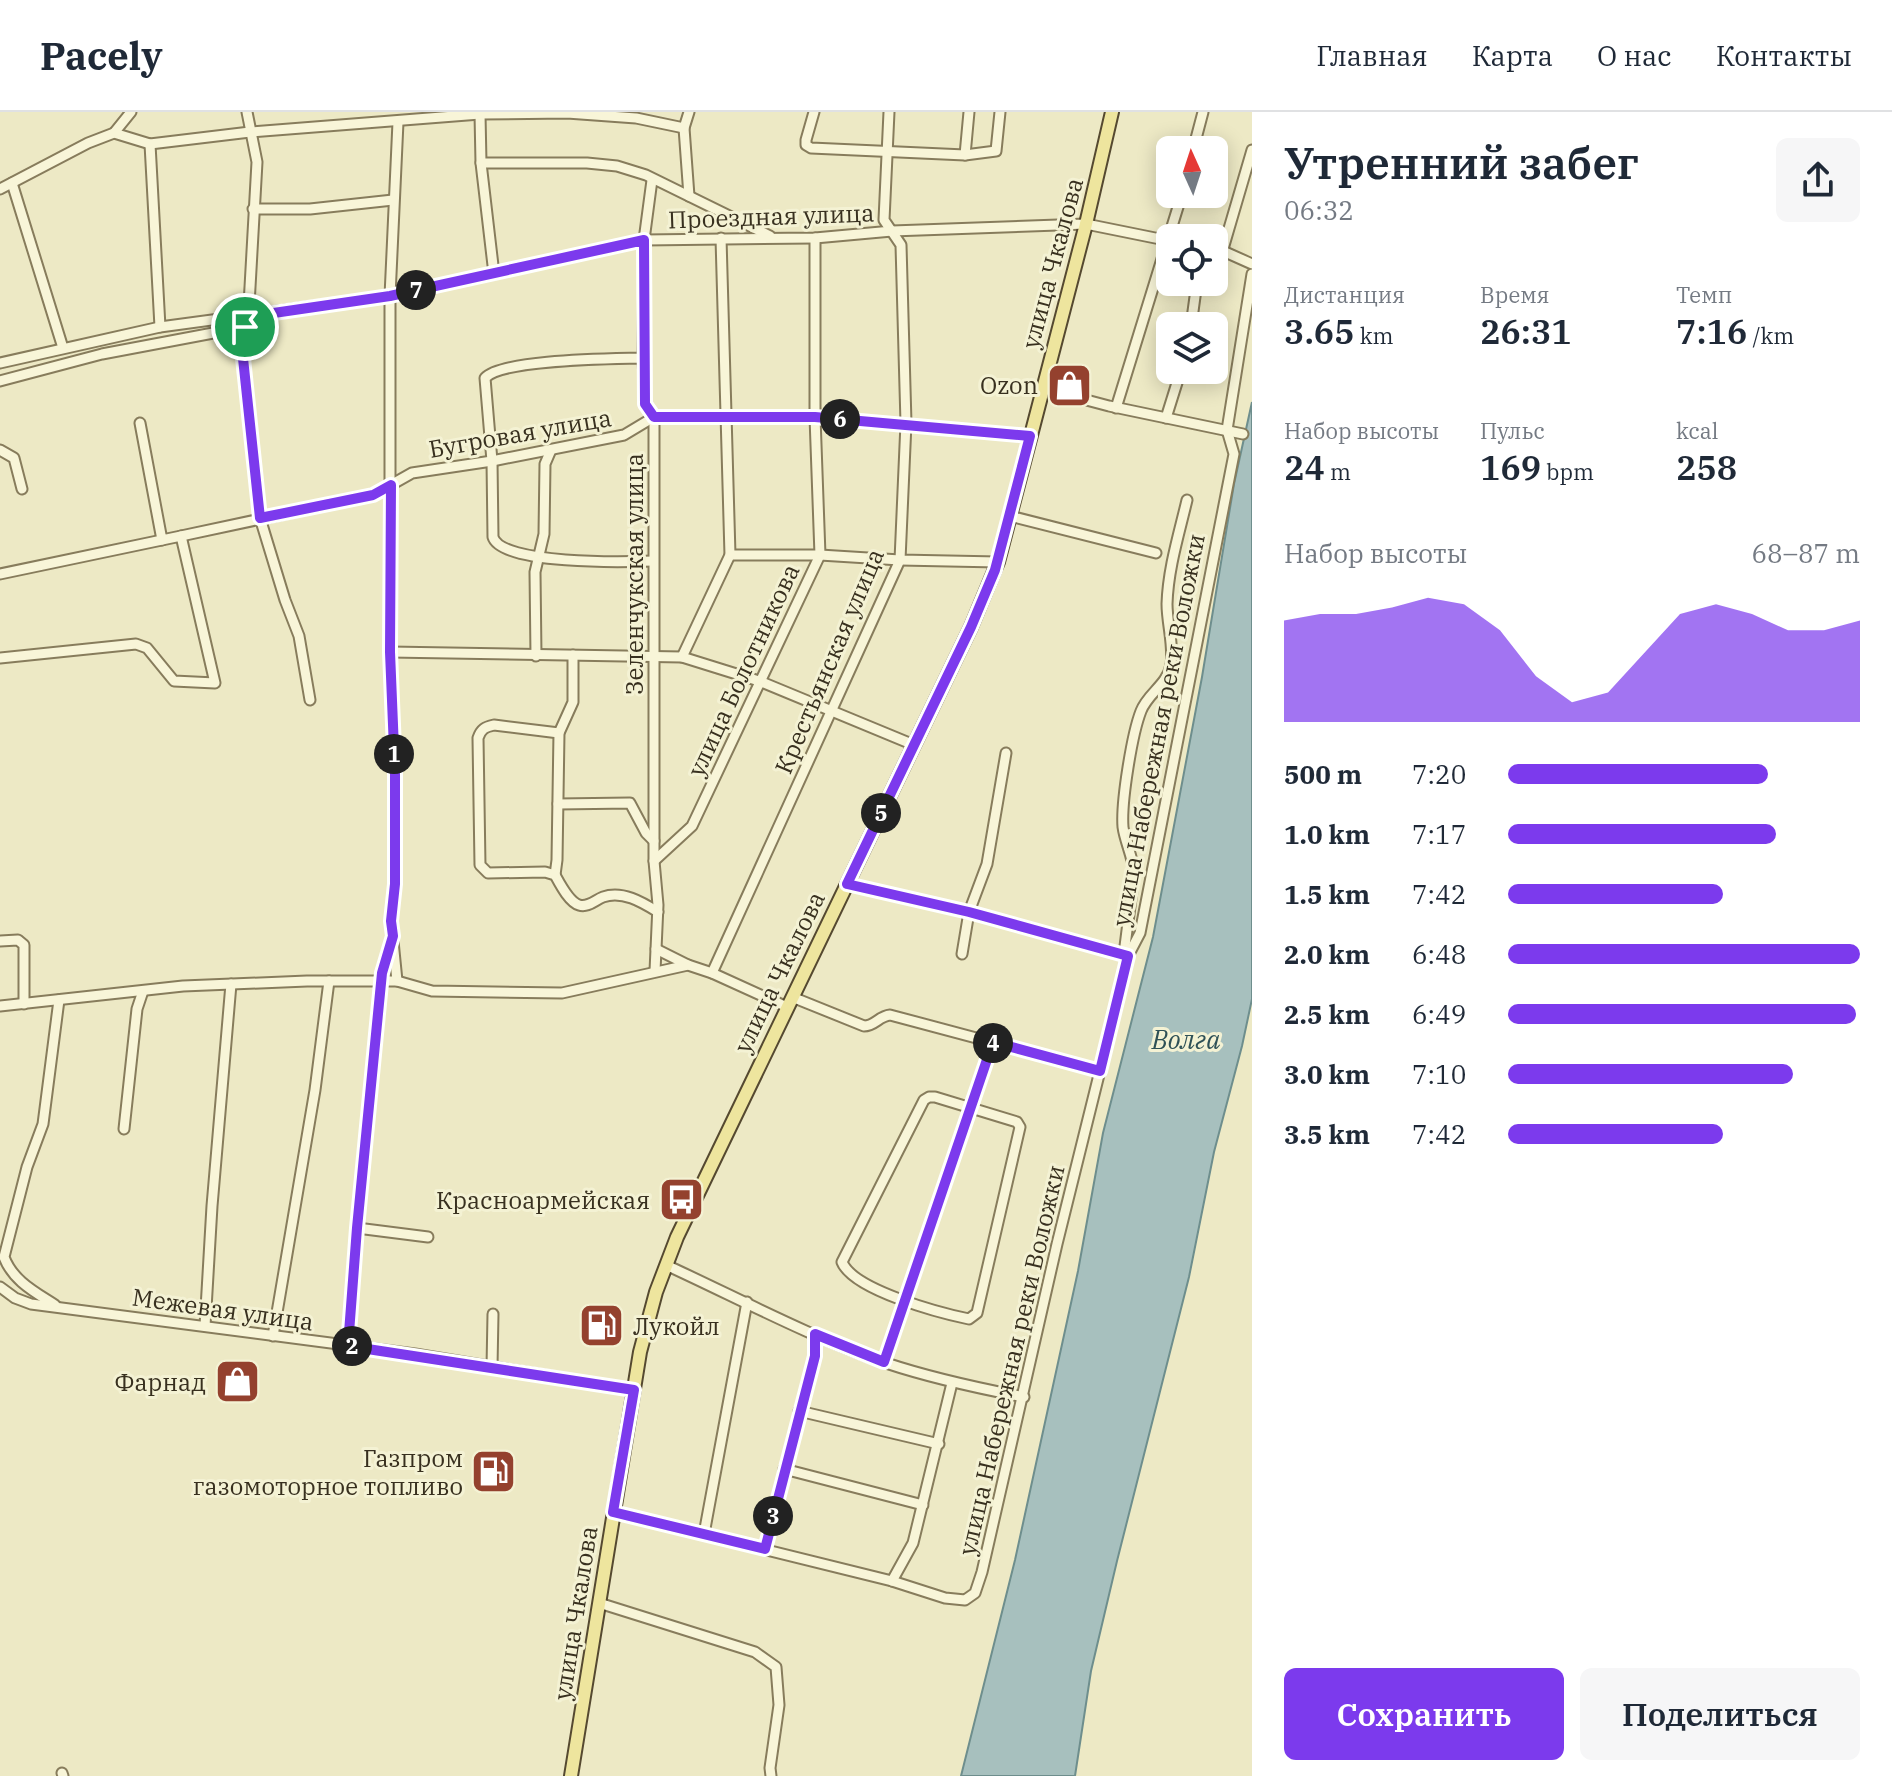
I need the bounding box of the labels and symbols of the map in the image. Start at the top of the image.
north arrow [1156,136,1228,208]
street label: улица Чкалова [1014,174,1090,352]
street label: Проездная улица [667,196,875,236]
pin: 7 [396,270,436,310]
pin [211,293,279,361]
shop icon: Ozon [1045,361,1093,409]
place label: Ozon [980,369,1038,401]
pin: 6 [820,399,860,439]
street label: Бугровая улица [426,401,614,465]
street label: Зеленчукская улица [618,453,650,695]
street label: улица Набережная реки Воложки [1104,531,1212,929]
street label: Крестьянская улица [767,544,891,778]
street label: улица Болотникова [680,558,806,782]
pin: 1 [374,734,414,774]
pin: 5 [861,793,901,833]
street label: улица Чкалова [726,886,832,1058]
water label: Волга [1151,1022,1220,1056]
pin: 4 [973,1023,1013,1063]
street label: улица Набережная реки Воложки [950,1162,1072,1558]
bus stop icon: Красноармейская [657,1176,705,1224]
place label: Красноармейская [436,1184,650,1216]
street label: Межевая улица [130,1280,316,1338]
fuel station icon: Лукойл [578,1302,626,1350]
place label: Лукойл [633,1310,720,1342]
pin: 2 [332,1326,372,1366]
shop icon: Фарнад [213,1358,261,1406]
place label: Фарнад [115,1366,206,1398]
place label: Газпром газомоторное топливо [193,1442,463,1502]
fuel station icon: Газпром газомоторное топливо [470,1448,518,1496]
pin: 3 [753,1496,793,1536]
street label: улица Чкалова [545,1524,605,1702]

